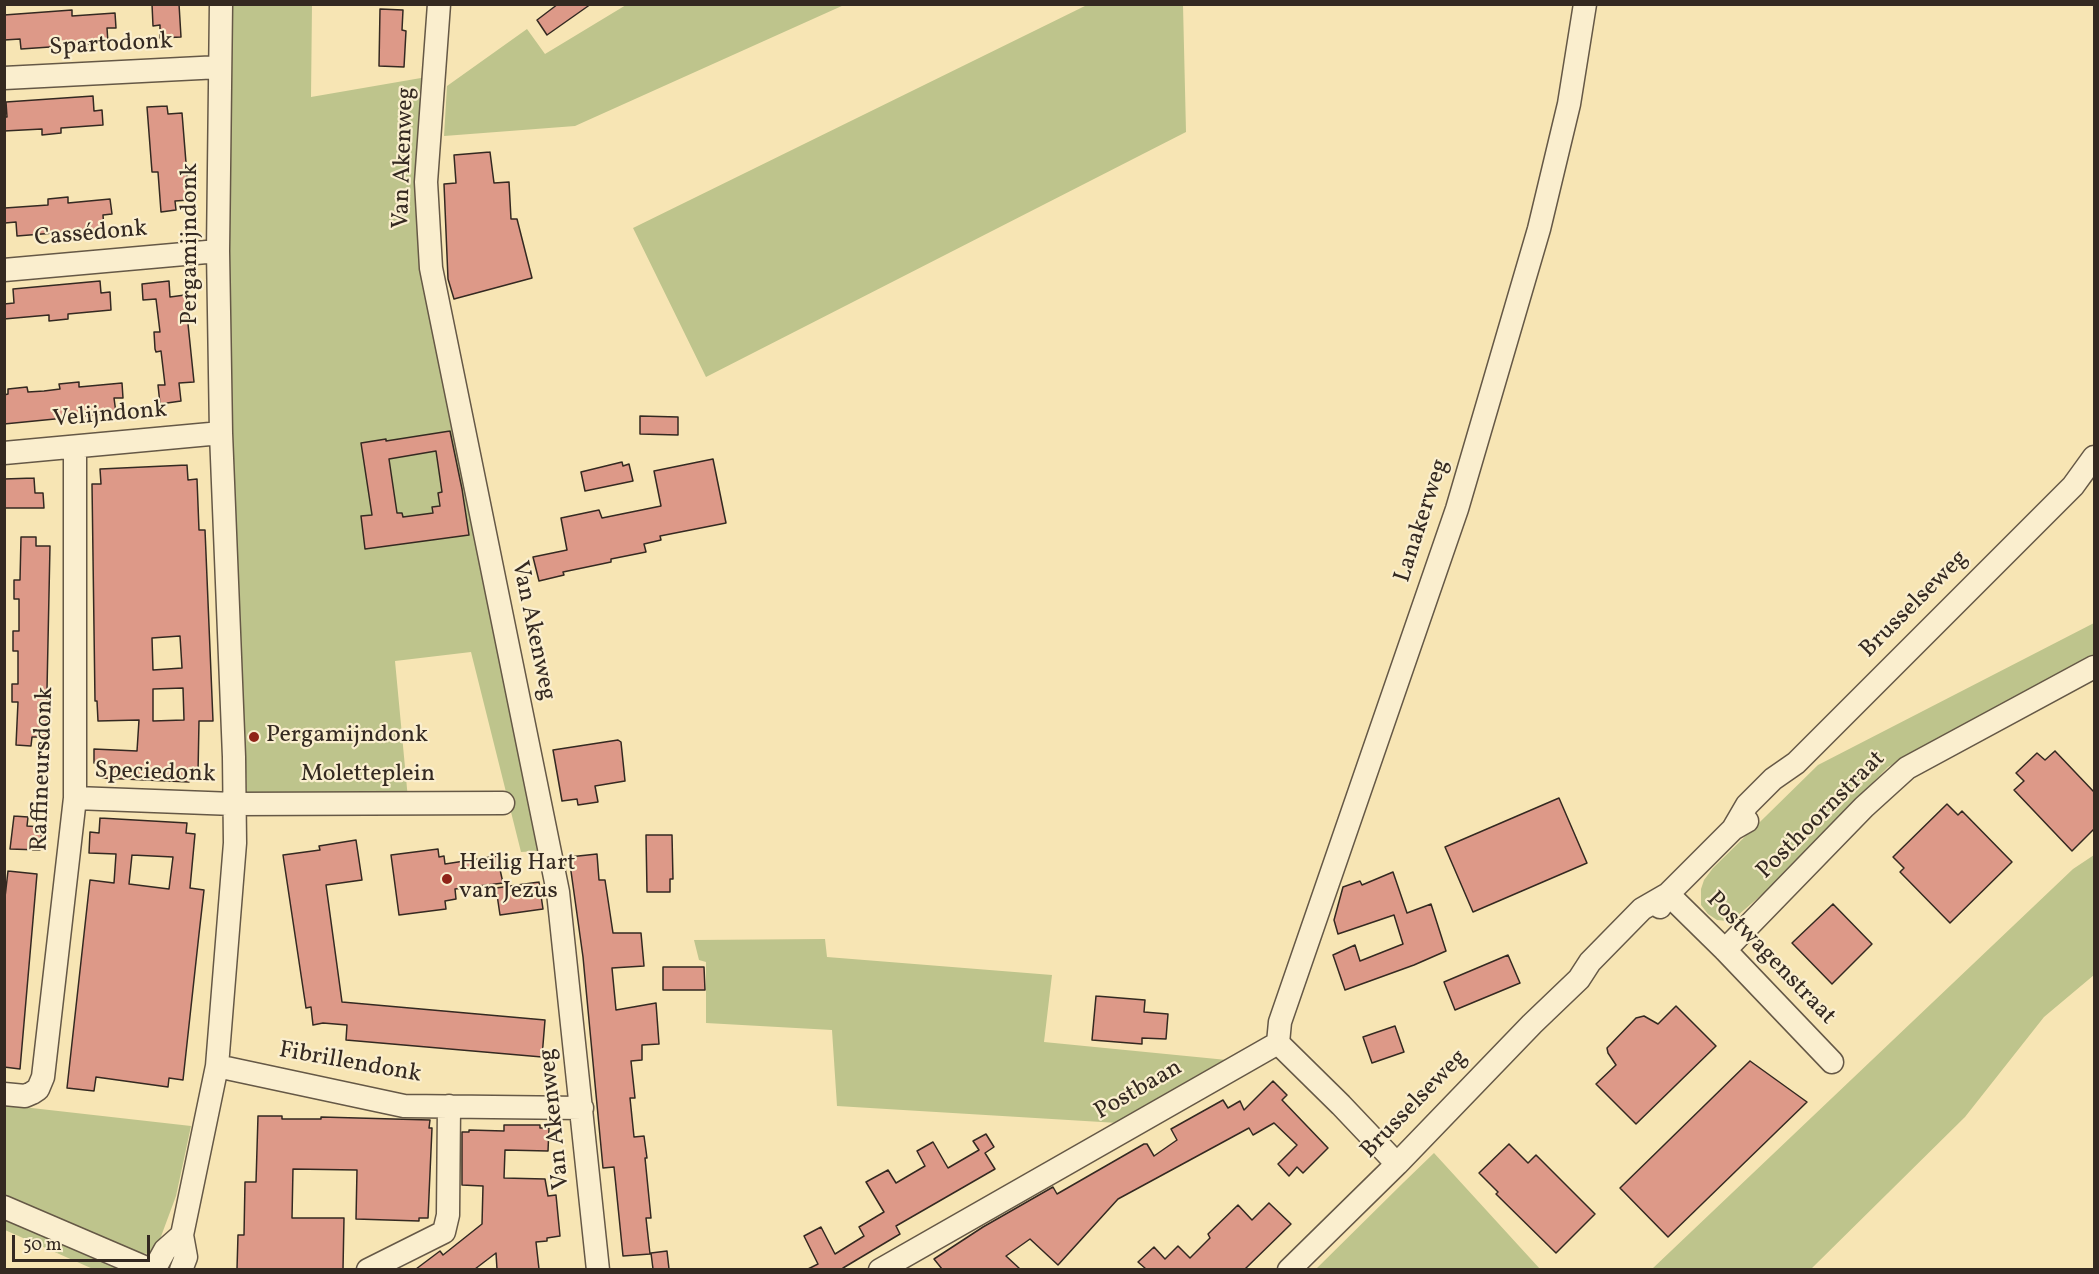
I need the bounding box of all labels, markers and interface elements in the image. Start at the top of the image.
street label: Spartodonk [48,28,174,64]
street label: Van Akenweg [388,87,422,229]
street label: Pergamijndonk [178,163,206,325]
street label: Cassédonk [33,216,149,254]
street label: Velijndonk [52,397,168,435]
street label: Lanakerweg [1390,456,1456,586]
street label: Brusselseweg [1855,545,1975,665]
street label: Van Akenweg [503,559,561,703]
street label: Raffineursdonk [27,686,61,852]
place label: Pergamijndonk [266,723,428,751]
marker: Pergamijndonk [247,730,261,744]
street label: Posthoornstraat [1752,746,1892,886]
street label: Speciedonk [94,757,216,791]
street label: Moletteplein [301,762,435,790]
place label: Heilig Hart van Jezus [459,851,576,907]
marker: Heilig Hart van Jezus [440,872,454,886]
street label: Postwagenstraat [1699,886,1841,1032]
street label: Fibrillendonk [277,1037,423,1091]
street label: Brusselseweg [1356,1044,1474,1166]
street label: Van Akenweg [534,1047,578,1191]
street label: Postbaan [1090,1054,1188,1128]
scale bar [15,1223,153,1261]
text: 50 m [23,1233,62,1258]

